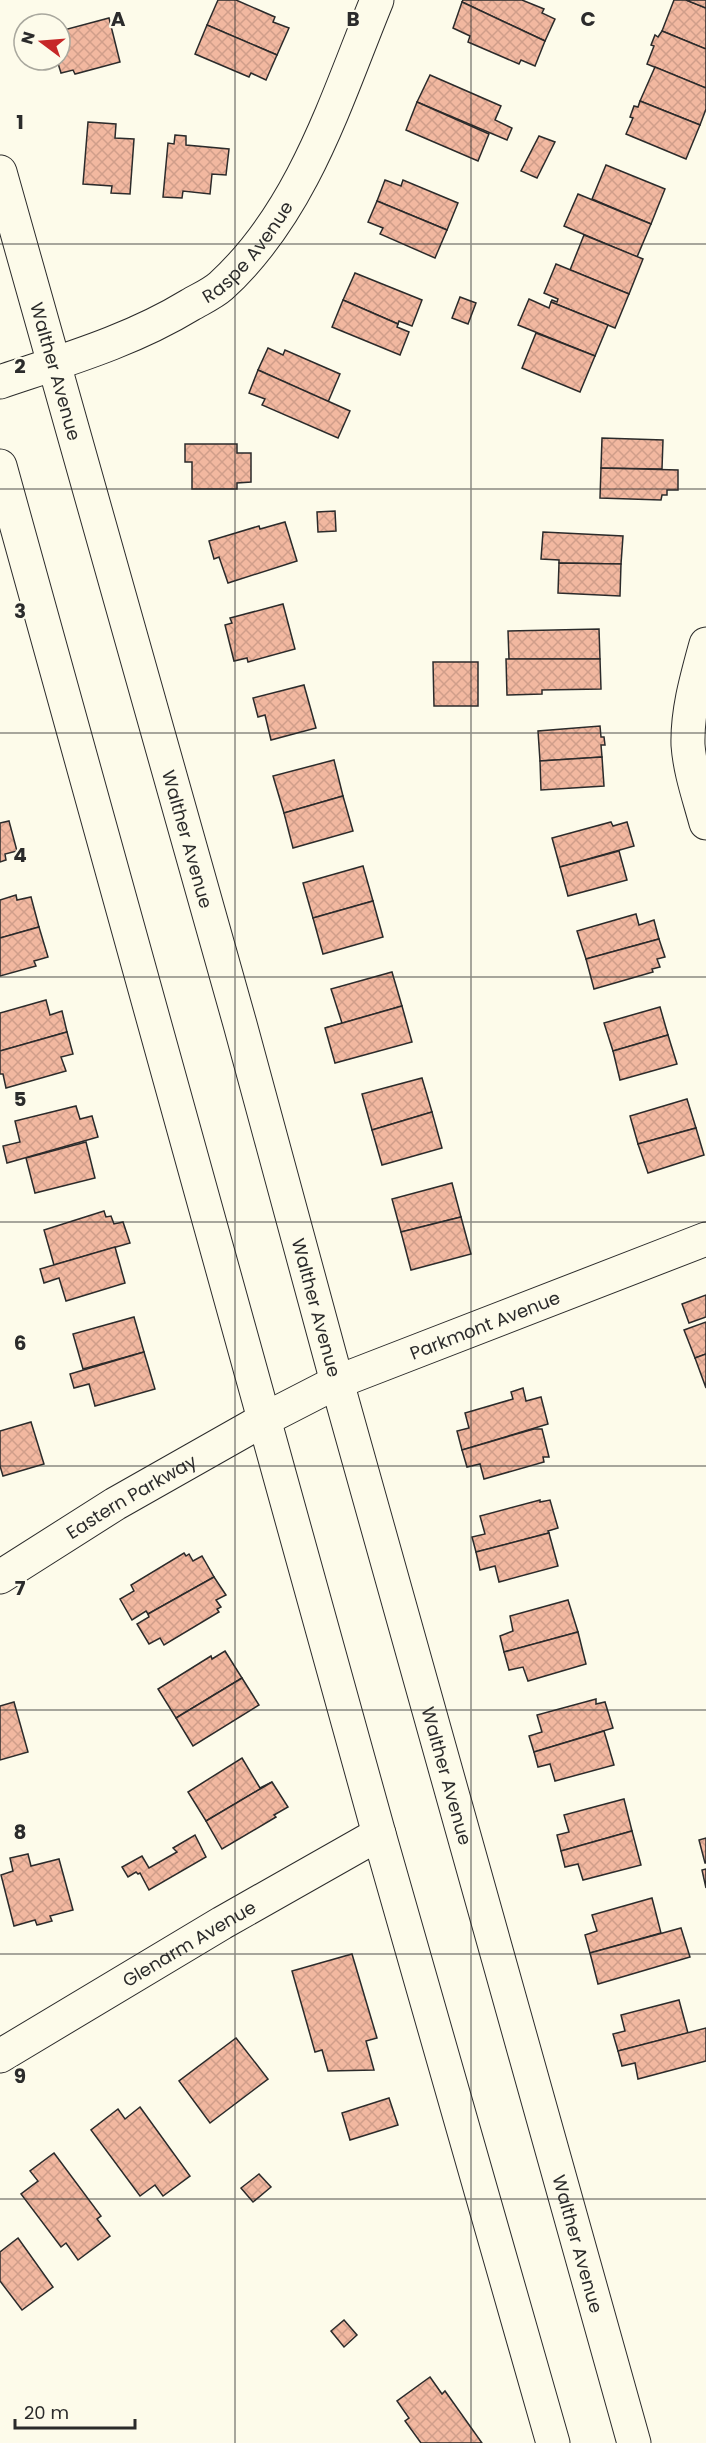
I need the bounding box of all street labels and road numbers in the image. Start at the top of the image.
street label: Raspe Avenue [197,196,298,308]
street label: Walther Avenue [25,299,87,443]
street label: Walther Avenue [157,767,219,911]
street label: Walther Avenue [286,1236,348,1380]
street label: Parkmont Avenue [406,1284,563,1365]
street label: Eastern Parkway [61,1448,201,1544]
street label: Walther Avenue [416,1704,478,1848]
street label: Glenarm Avenue [118,1894,260,1992]
street label: Walther Avenue [547,2172,610,2316]

